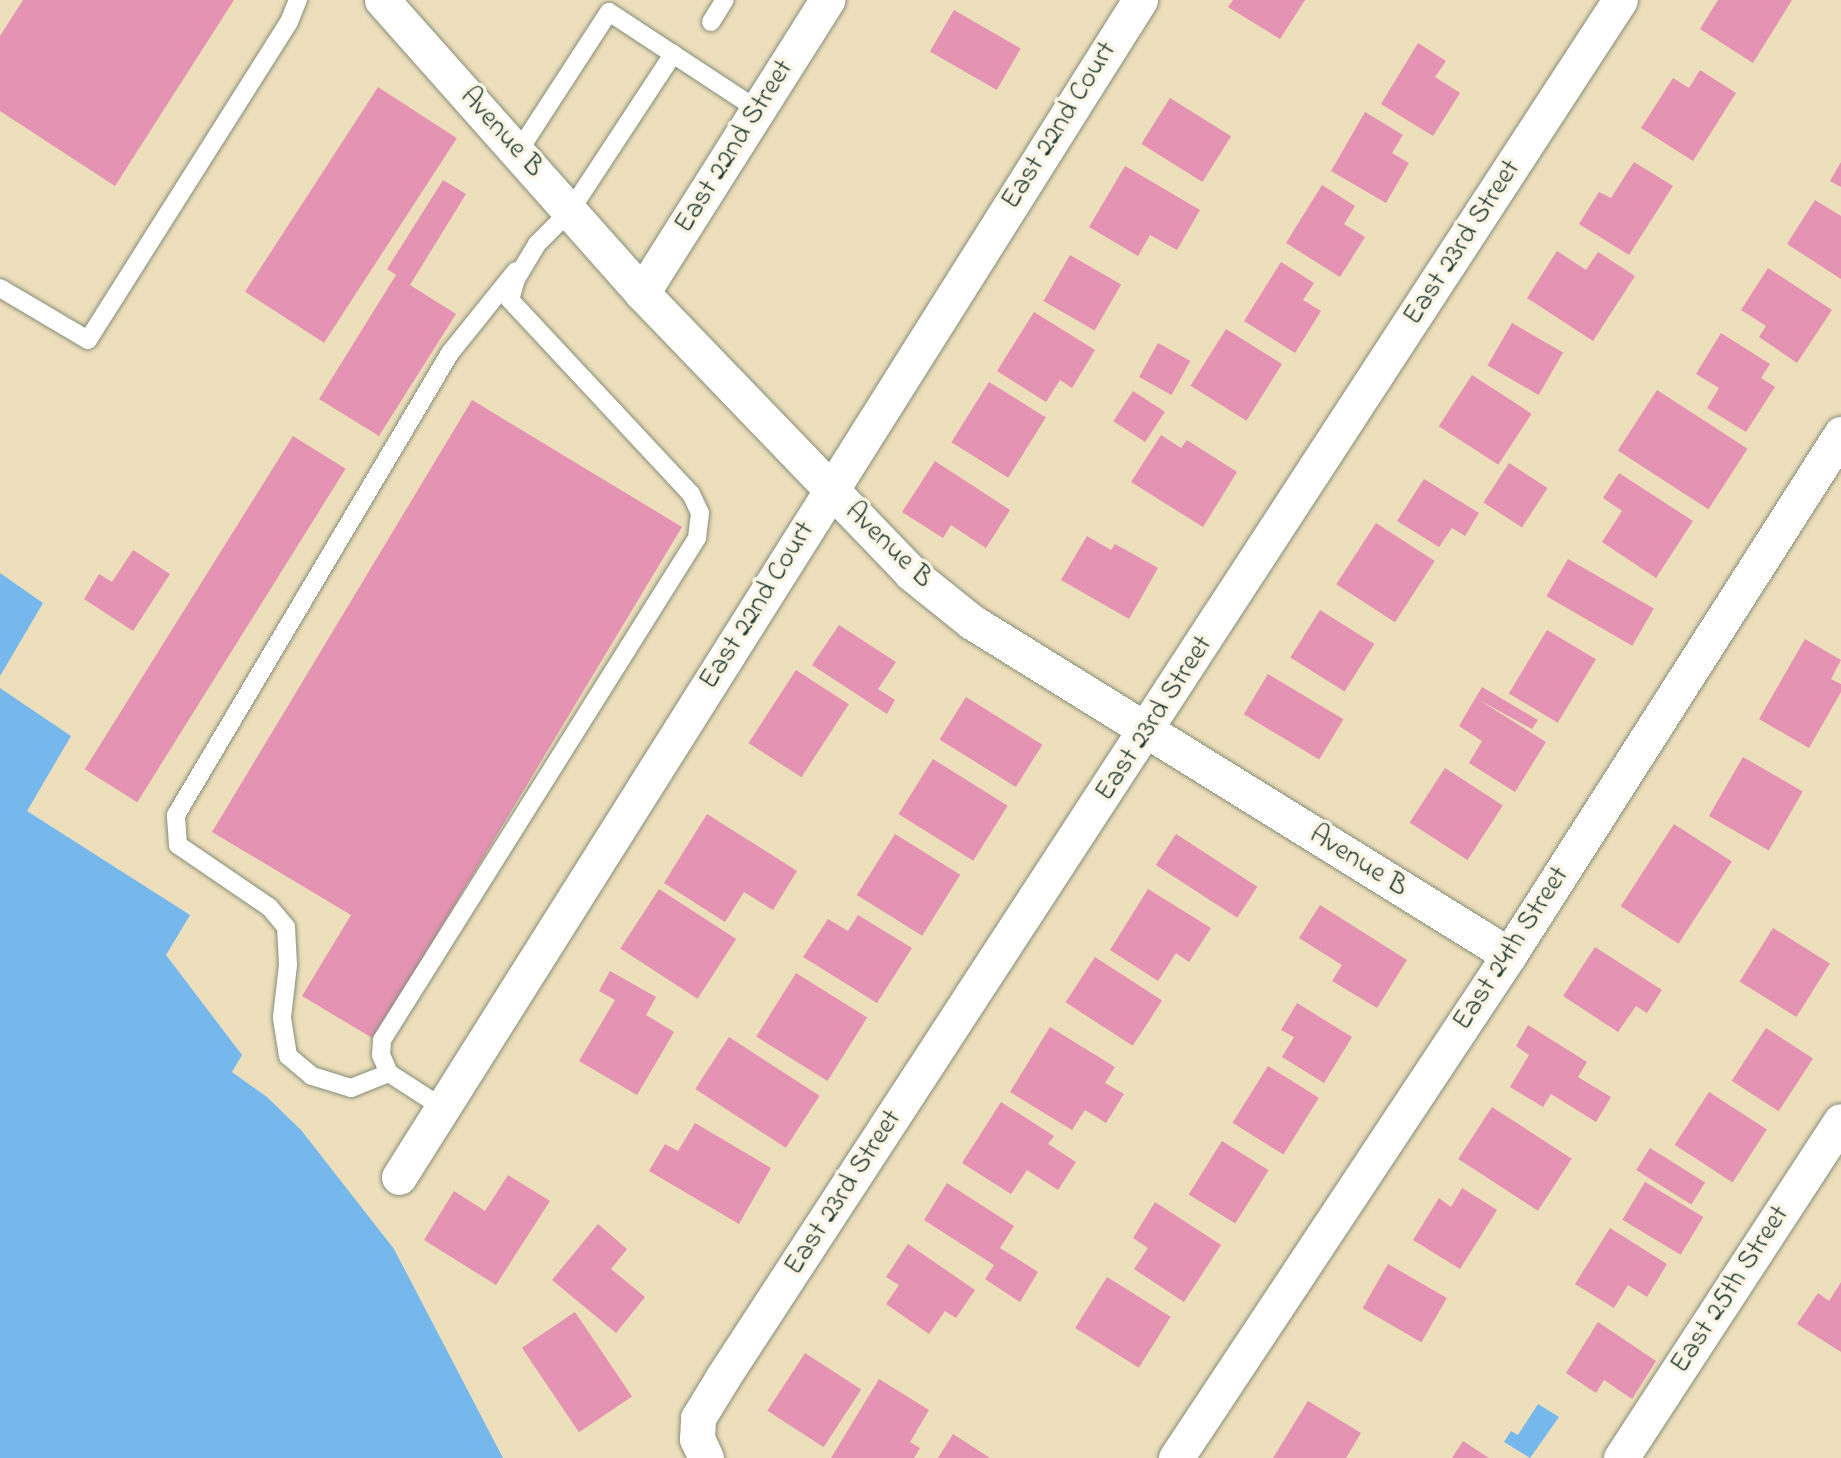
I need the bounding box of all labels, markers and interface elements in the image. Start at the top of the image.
street label: East 22nd Court [995,36,1125,216]
street label: East 22nd Street [668,54,802,240]
street label: Avenue B [452,81,550,185]
street label: East 23rd Street [1397,154,1529,332]
street label: Avenue B [837,496,939,596]
street label: East 22nd Court [693,516,823,696]
street label: East 23rd Street [1089,630,1221,808]
street label: Avenue B [1303,819,1413,905]
street label: East 24th Street [1447,861,1577,1037]
street label: East 23rd Street [778,1104,910,1282]
street label: East 25th Street [1664,1200,1798,1380]

